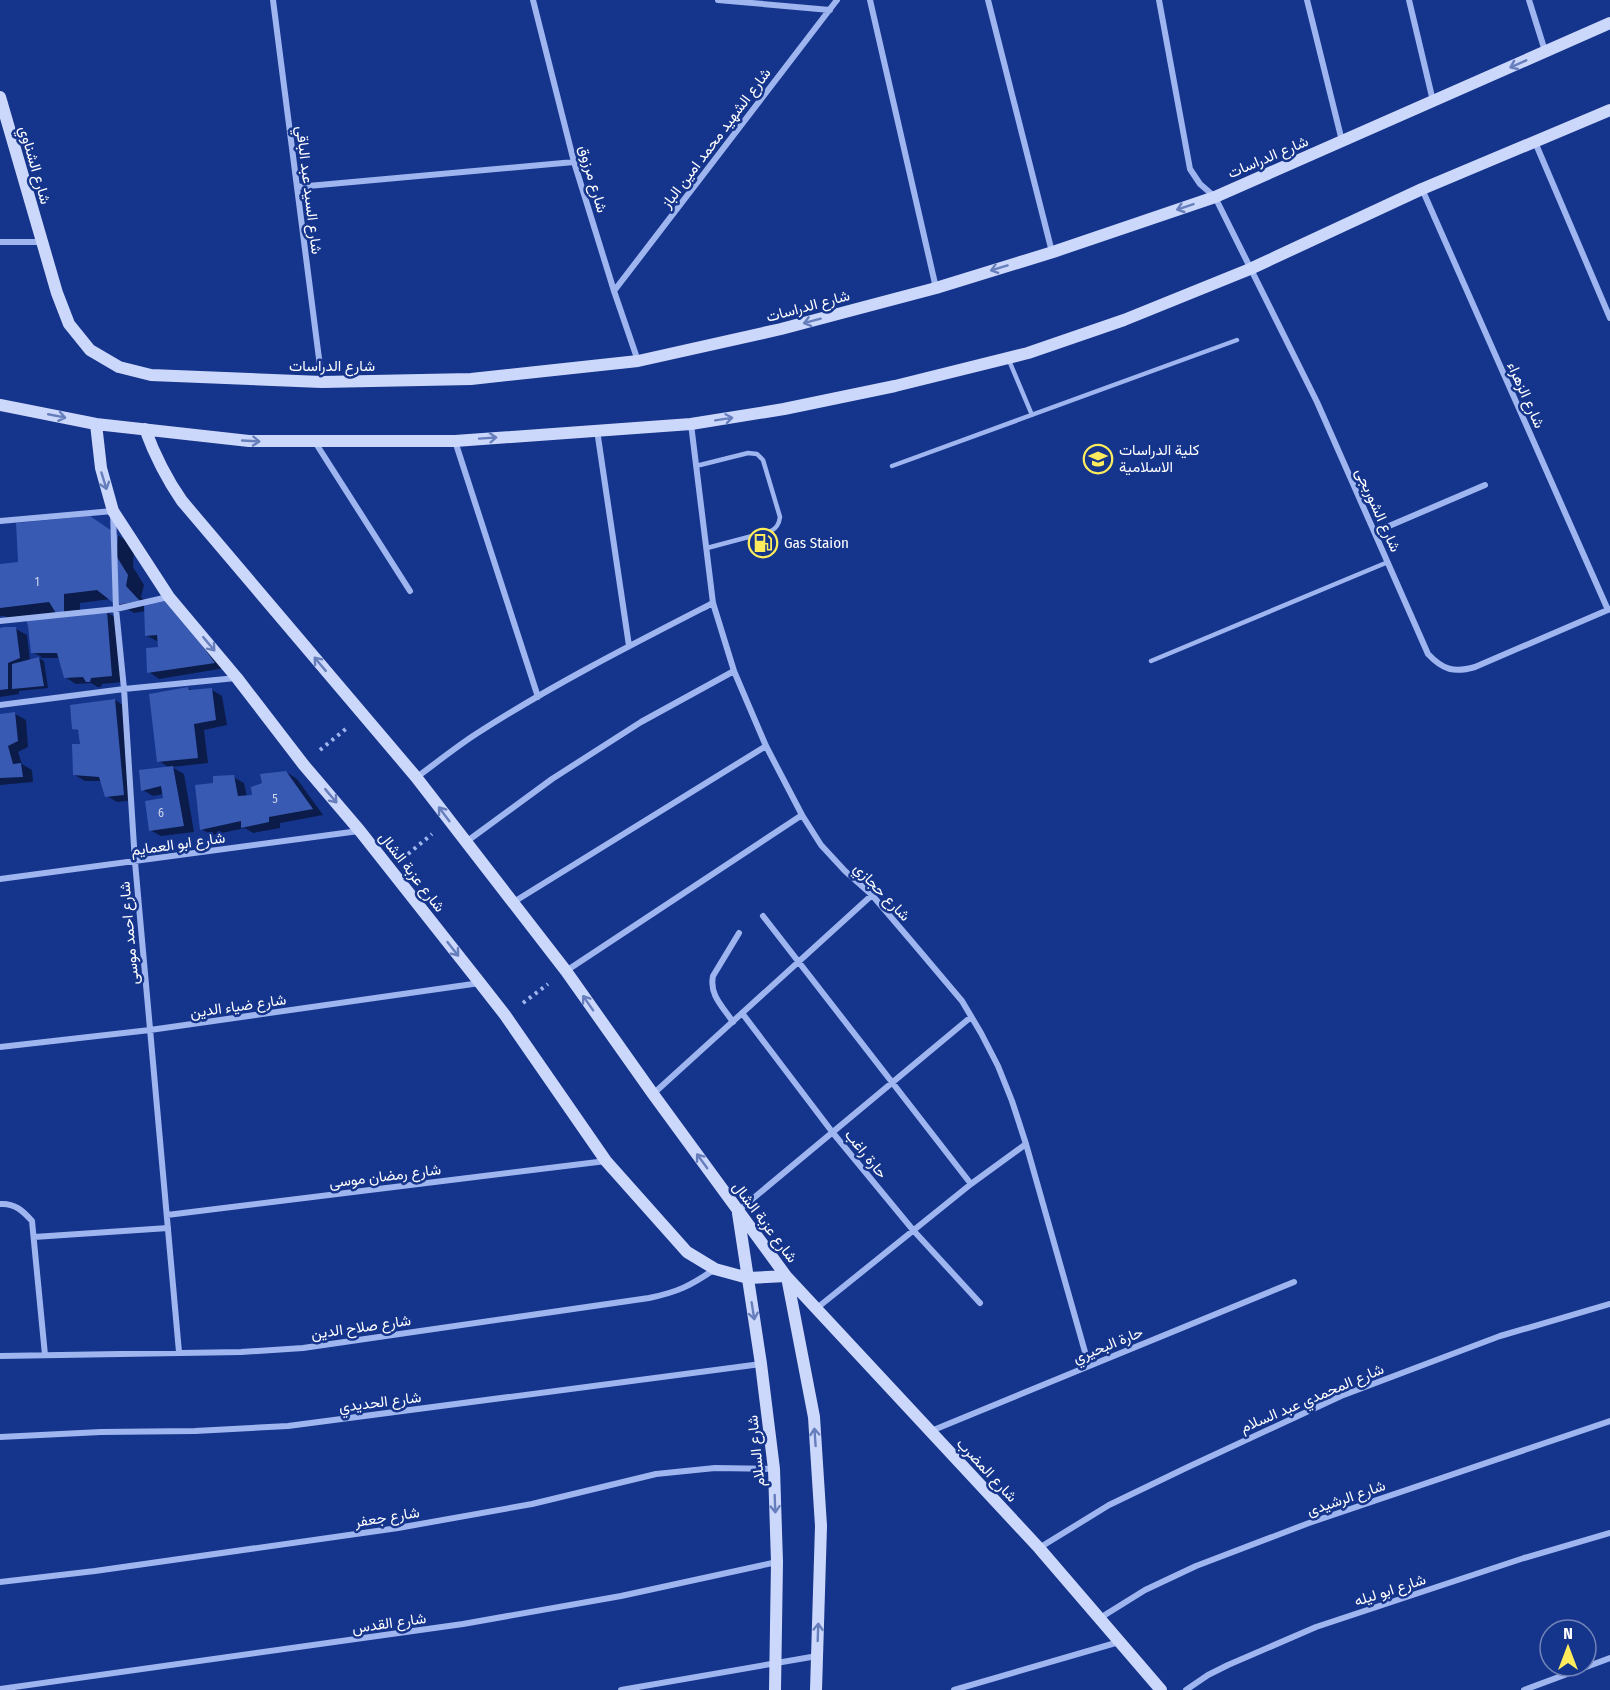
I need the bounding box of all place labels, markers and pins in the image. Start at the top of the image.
place label: كلية الدراسات الاسلامية [1119,441,1200,476]
school or university icon: كلية الدراسات الاسلامية [1082,443,1114,475]
fuel station icon: Gas Staion [747,527,779,559]
place label: Gas Staion [784,534,849,552]

